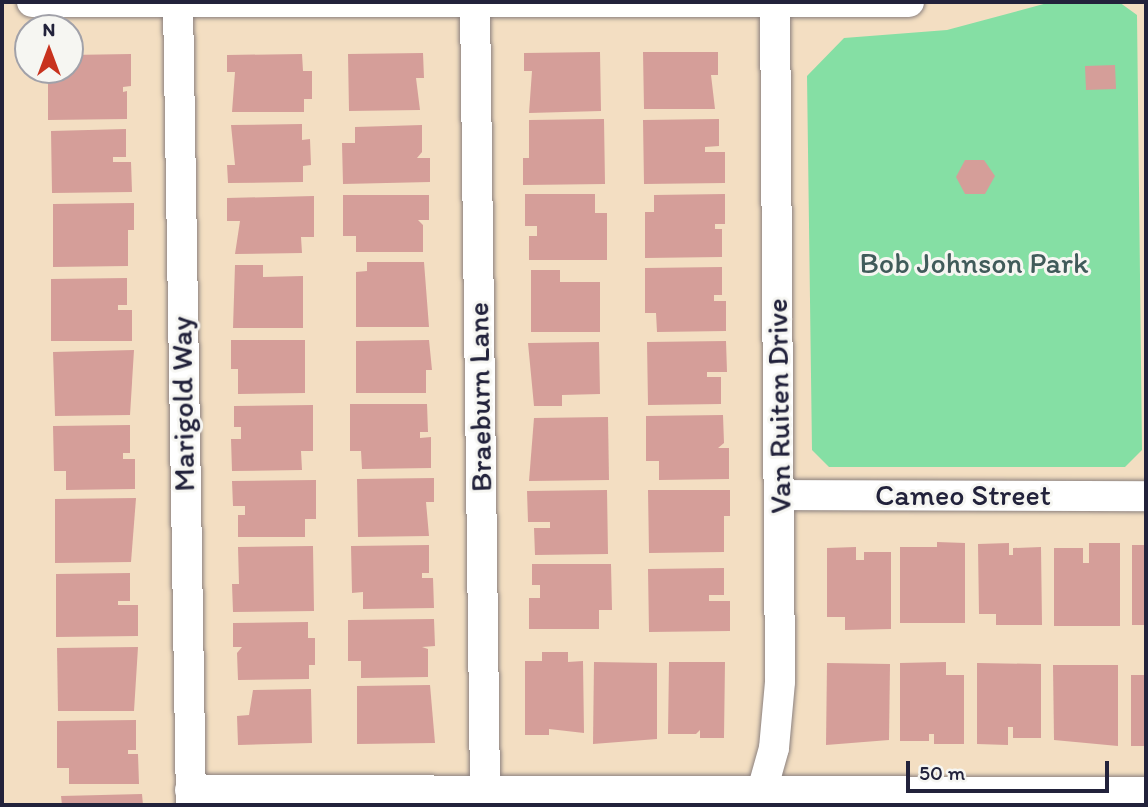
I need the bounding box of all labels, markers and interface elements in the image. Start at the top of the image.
north arrow [14,14,84,84]
text: N [43,18,55,41]
park label: Bob Johnson Park [859,245,1089,281]
street label: Van Ruiten Drive [759,299,799,513]
street label: Braeburn Lane [460,301,500,493]
street label: Marigold Way [163,316,203,492]
street label: Cameo Street [875,477,1051,513]
scale bar [910,748,1113,792]
text: 50 m [919,760,965,785]

